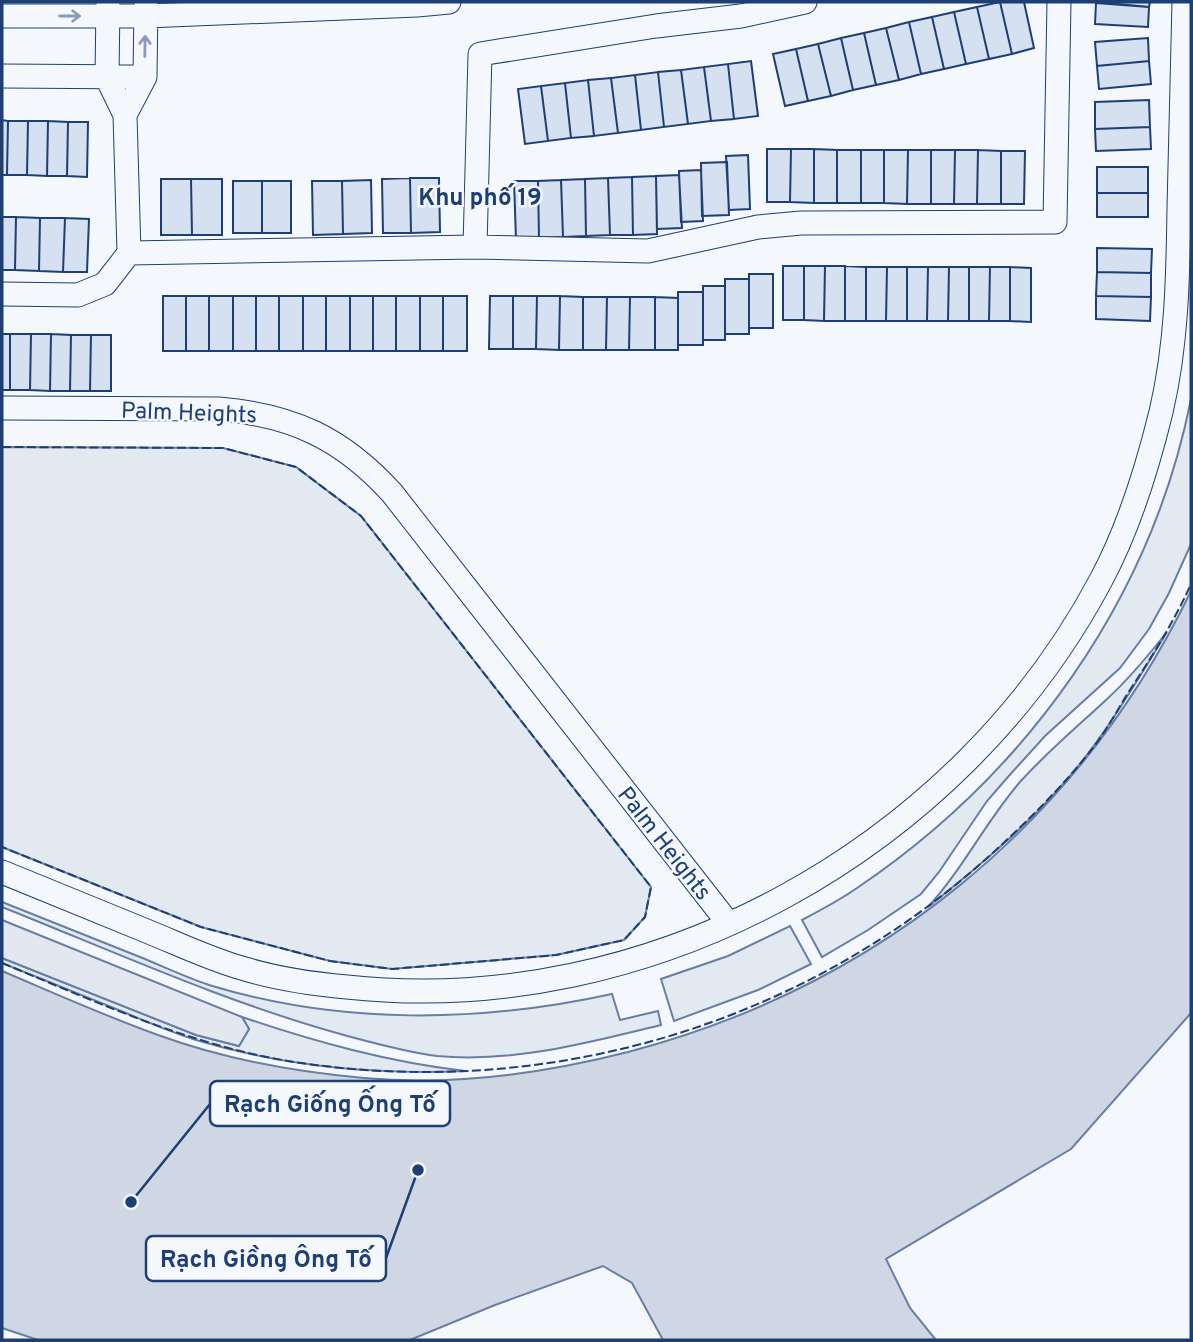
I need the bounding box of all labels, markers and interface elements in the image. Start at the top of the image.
one-way arrow [58,9,81,23]
one-way arrow [139,34,152,57]
district label: Khu phố 19 [418,183,542,214]
street label: Palm Heights [120,398,257,431]
street label: Palm Heights [610,782,716,907]
callout: Rạch Giống Ống Tố [210,1081,450,1126]
text: Rạch Giống Ống Tố [224,1085,439,1121]
callout: Rạch Giồng Ông Tố [146,1236,386,1281]
text: Rạch Giồng Ông Tố [160,1244,375,1276]

